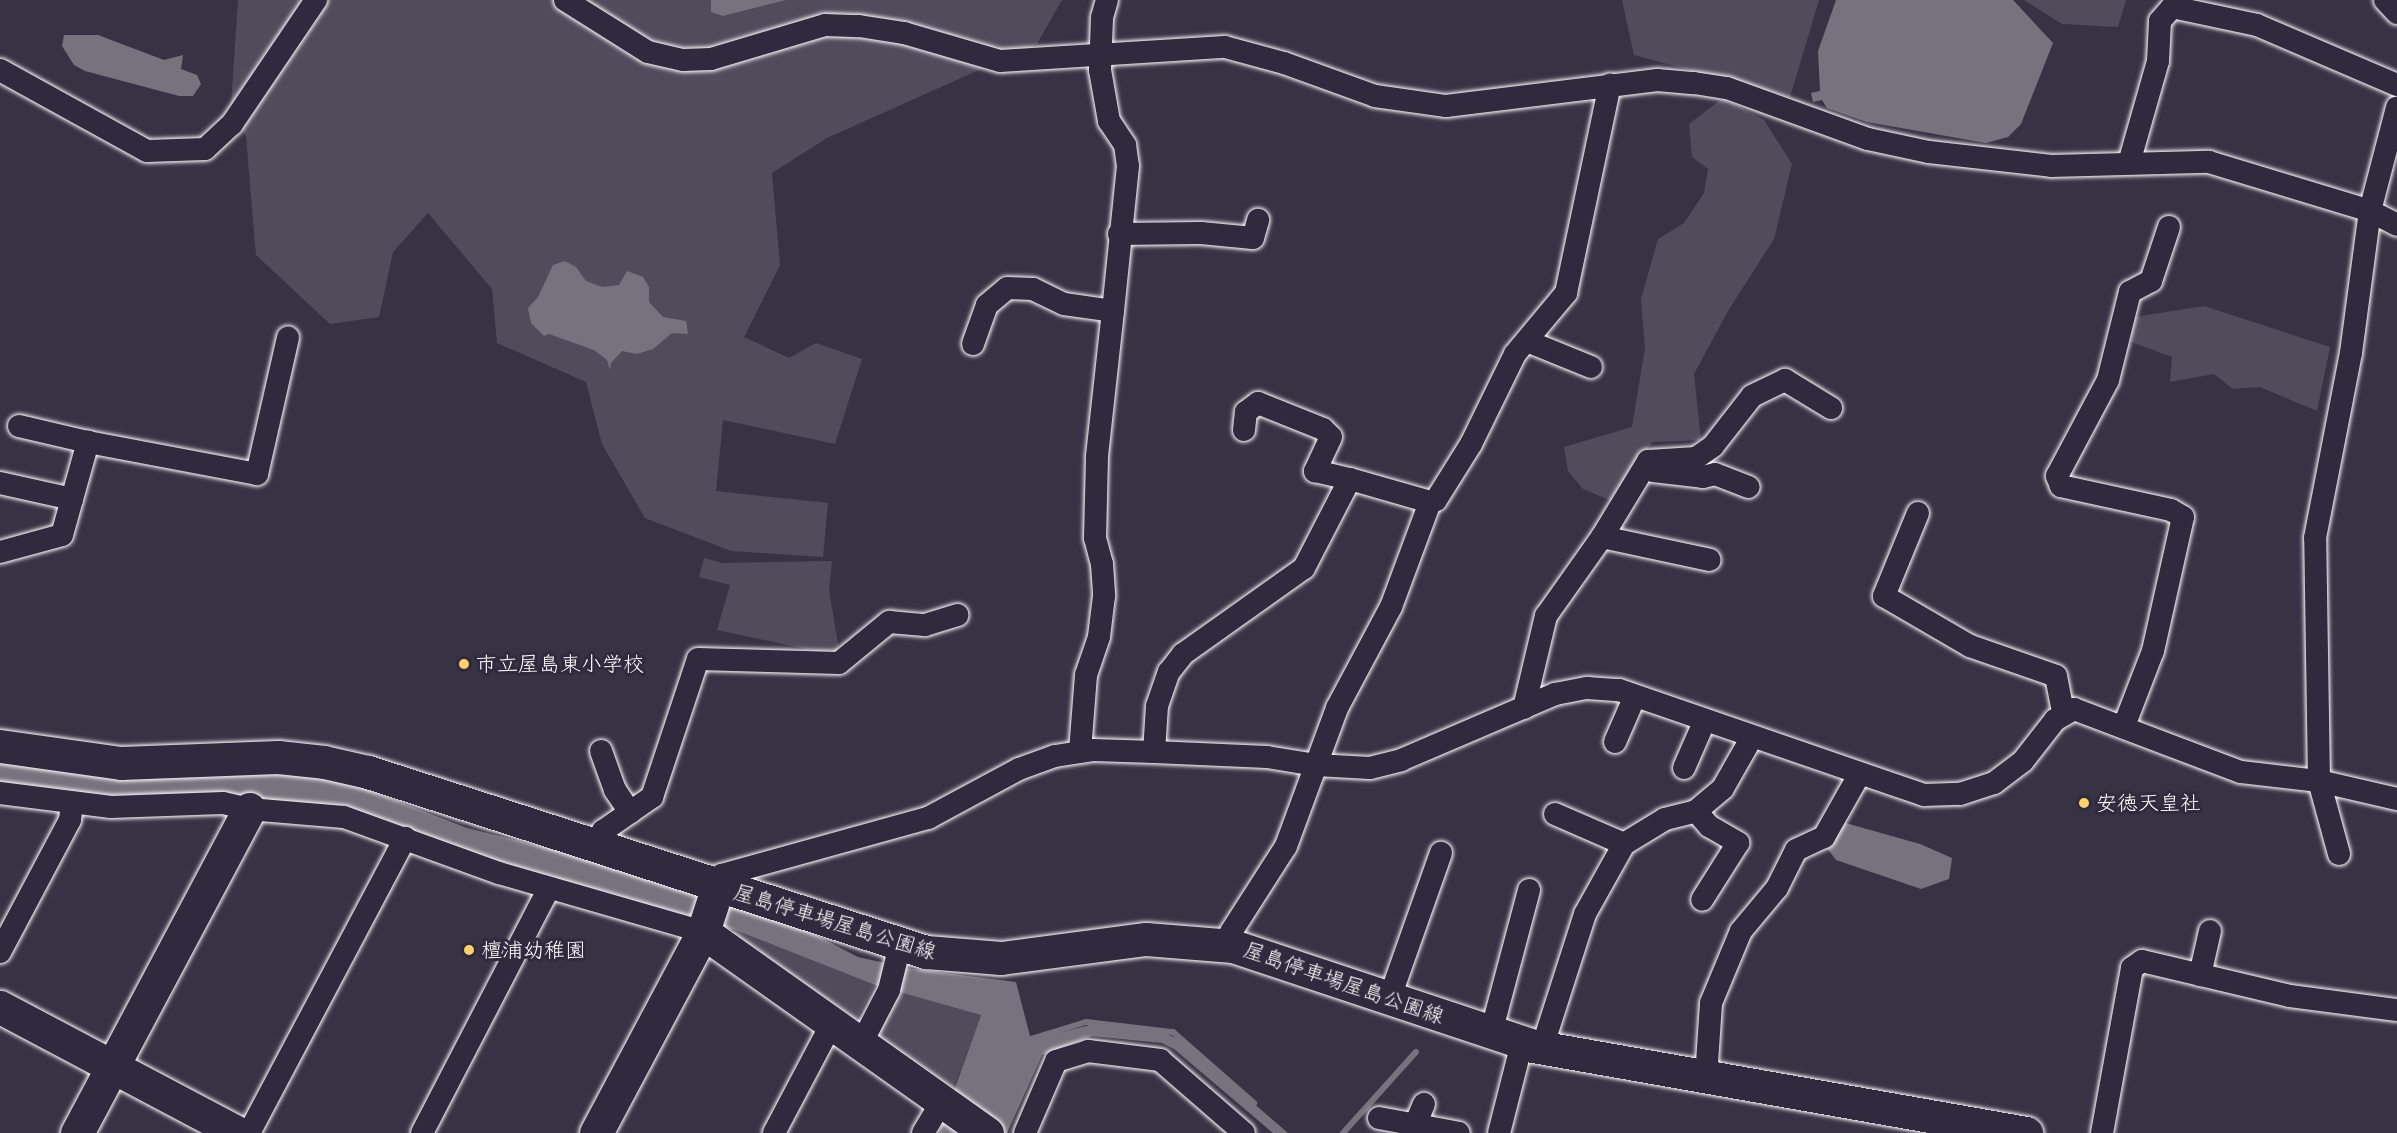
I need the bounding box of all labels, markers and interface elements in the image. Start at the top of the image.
place label: 市立屋島東小学校 [476,651,644,677]
marker: 市立屋島東小学校 [457,657,471,671]
place label: 安徳天皇社 [2096,790,2201,816]
marker: 安徳天皇社 [2077,796,2091,810]
street label: 屋島停車場屋島公園線 [731,879,939,965]
place label: 檀浦幼稚園 [481,937,586,963]
street label: 屋島停車場屋島公園線 [1241,937,1447,1029]
marker: 檀浦幼稚園 [462,943,476,957]

